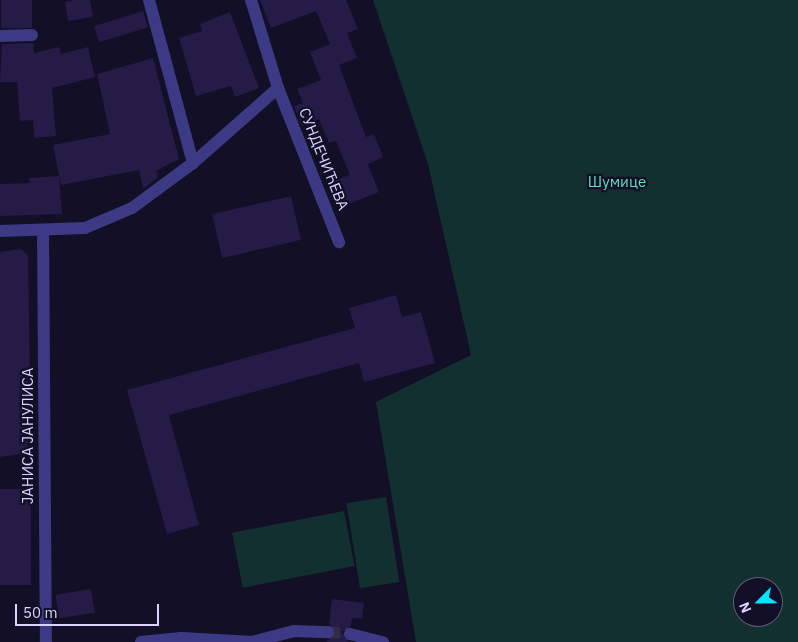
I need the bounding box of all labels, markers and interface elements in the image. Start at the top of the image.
street label: СУНДЕЧИЋЕВА [295,105,353,213]
park label: Шумице [588,173,646,191]
street label: ЈАНИСА ЈАНУЛИСА [19,368,37,504]
north arrow [733,577,783,627]
scale bar [18,594,161,626]
text: N [735,599,755,616]
text: 50 m [23,603,58,622]

